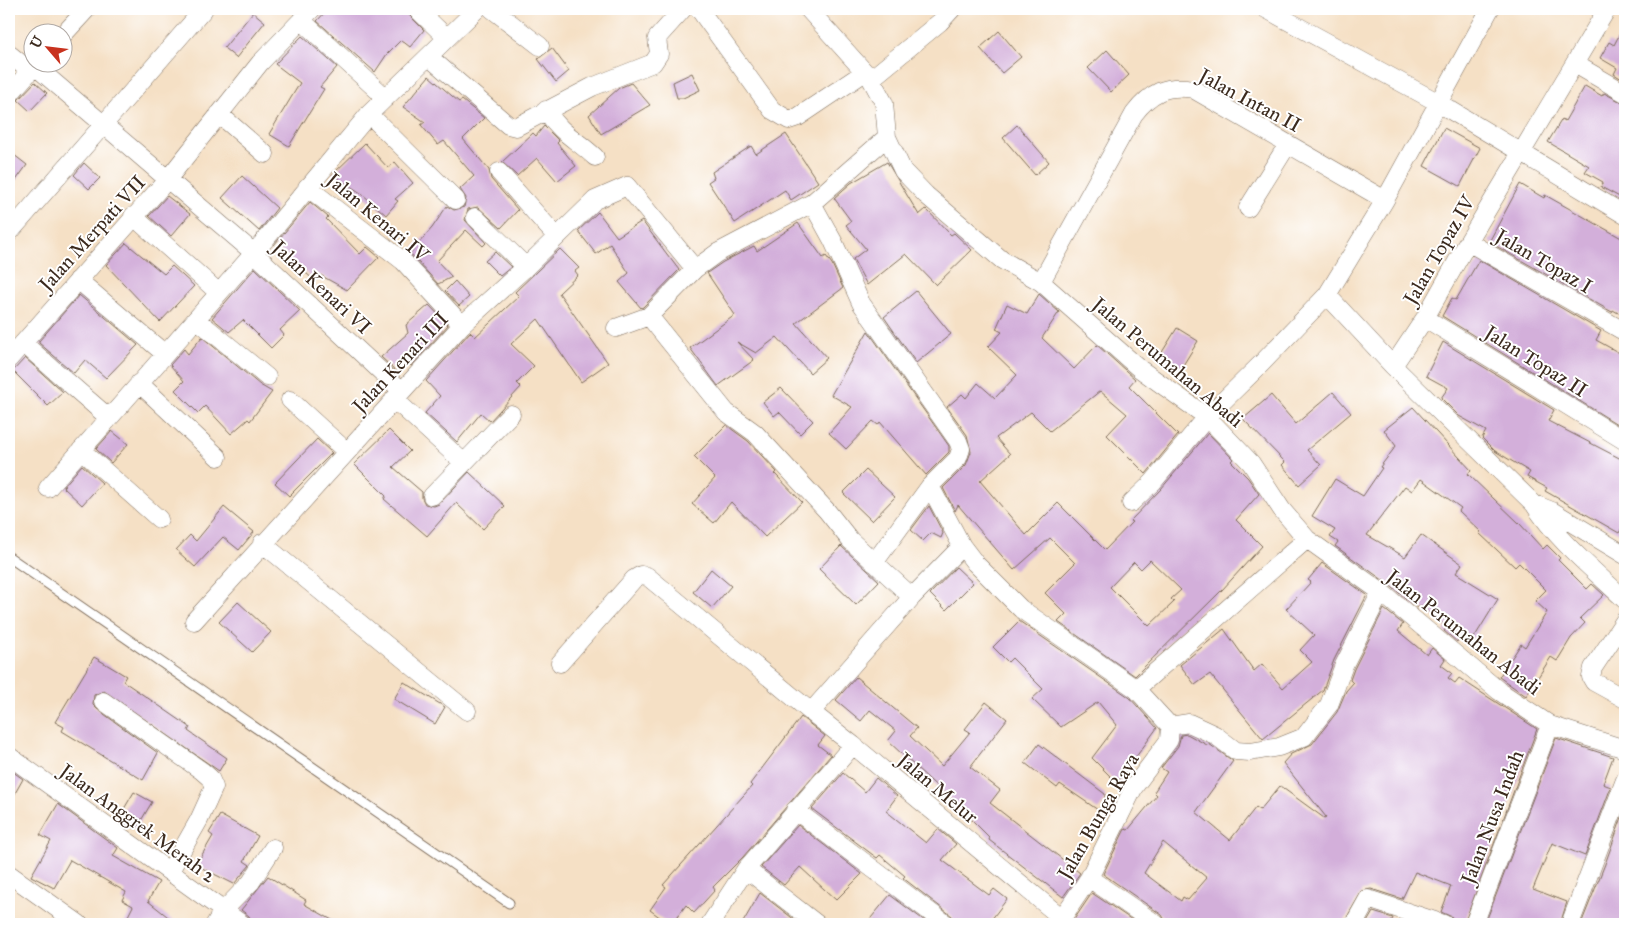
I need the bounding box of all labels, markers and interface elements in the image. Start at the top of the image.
north arrow [22,22,72,72]
text: U [27,32,48,51]
street label: Jalan Intan II [1193,62,1305,138]
street label: Jalan Kenari IV [320,166,435,268]
street label: Jalan Merpati VII [32,170,151,298]
street label: Jalan Topaz IV [1397,190,1481,311]
street label: Jalan Topaz I [1489,223,1597,299]
street label: Jalan Kenari VI [265,234,376,340]
street label: Jalan Perumahan Abadi [1085,291,1249,433]
street label: Jalan Kenari III [346,306,454,420]
street label: Jalan Topaz II [1478,319,1592,403]
street label: Jalan Perumahan Abadi [1380,563,1547,701]
street label: Jalan Melur [891,746,983,830]
street label: Jalan Nusa Indah [1455,747,1529,890]
street label: Jalan Bunga Raya [1051,748,1145,886]
street label: Jalan Anggrek Merah 2 [53,757,221,889]

